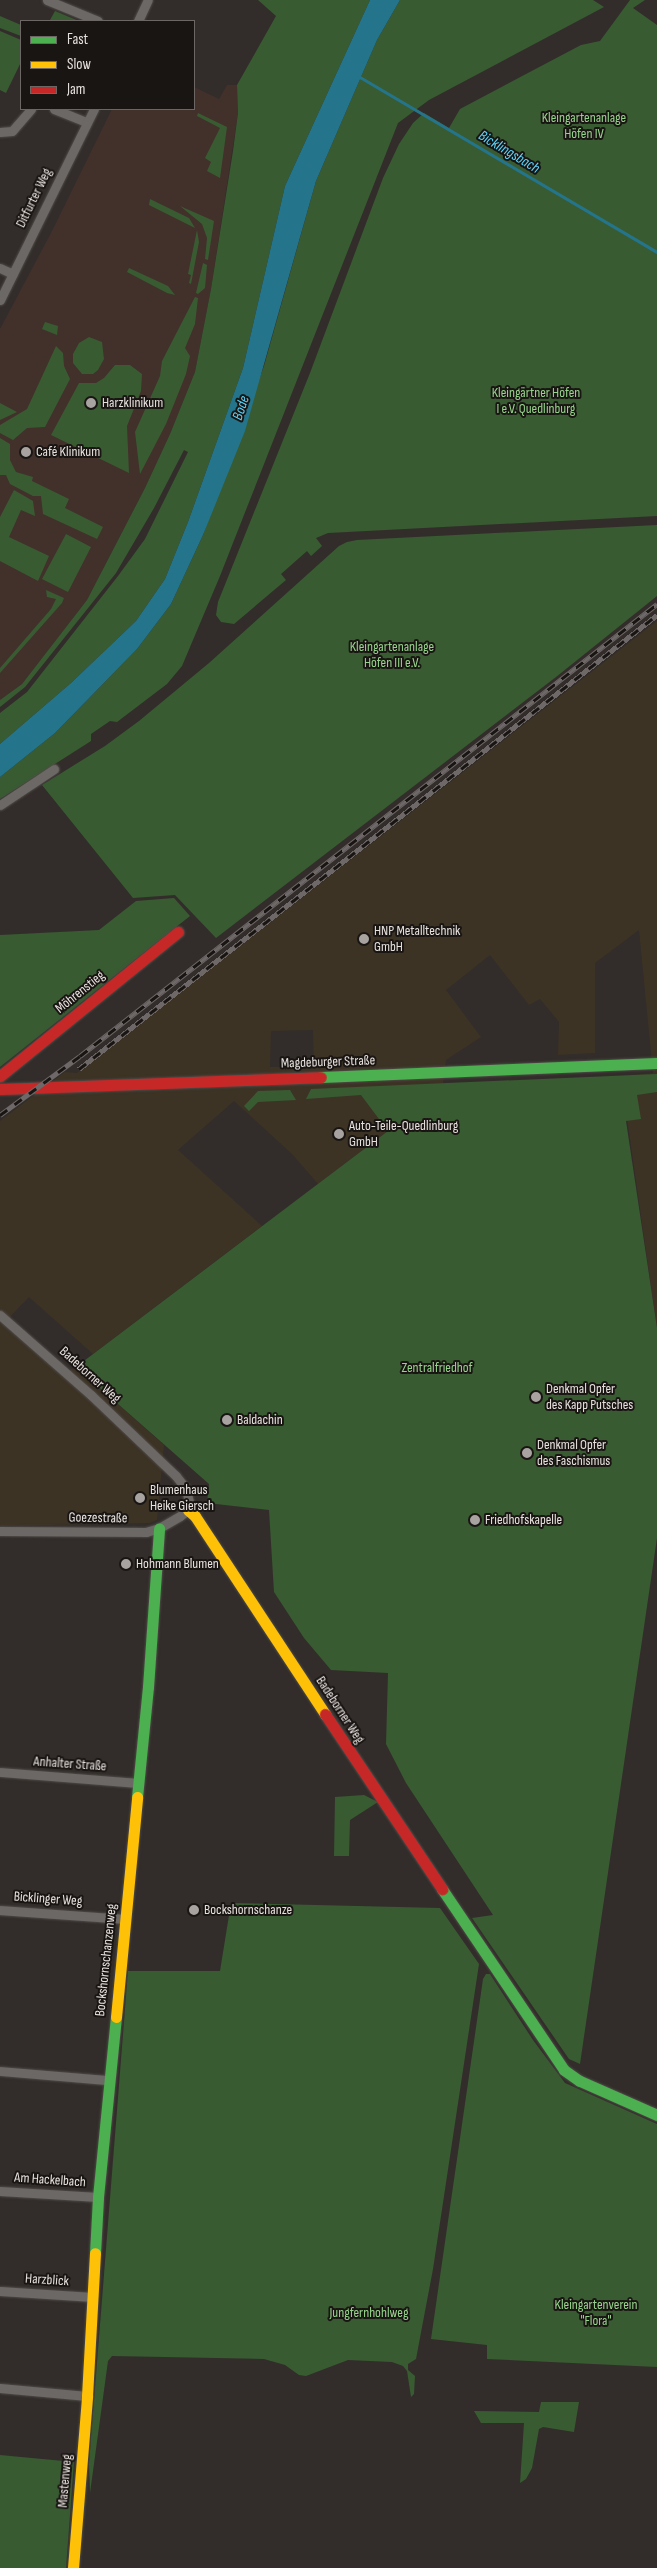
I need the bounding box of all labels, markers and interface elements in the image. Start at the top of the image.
legend [20,20,195,110]
text: Fast [67,30,88,49]
text: Slow [67,55,91,74]
text: Jam [67,80,85,99]
park label: Kleingartenanlage Höfen IV [542,110,626,142]
water label: Bicklingsbach [475,127,543,177]
street label: Ditfurter Weg [12,166,56,230]
park label: Kleingärtner Höfen I e.V. Quedlinburg [492,385,580,418]
water label: Bode [229,394,253,422]
place label: Harzklinikum [102,395,163,411]
marker: Harzklinikum [84,396,98,410]
place label: Café Klinikum [36,444,100,460]
marker: Café Klinikum [20,446,32,458]
park label: Kleingartenanlage Höfen III e.V. [350,639,434,672]
place label: HNP Metalltechnik GmbH [374,923,460,956]
marker: HNP Metalltechnik GmbH [358,933,370,945]
street label: Möhrenstieg [52,967,108,1017]
street label: Magdeburger Straße [281,1052,375,1072]
place label: Auto-Teile-Quedlinburg GmbH [349,1118,458,1150]
marker: Auto-Teile-Quedlinburg GmbH [333,1128,345,1140]
street label: Badeborner Weg [56,1343,124,1407]
park label: Zentralfriedhof [401,1360,473,1376]
place label: Denkmal Opfer des Kapp Putsches [546,1381,633,1414]
marker: Denkmal Opfer des Kapp Putsches [530,1391,542,1403]
place label: Baldachin [237,1412,283,1428]
marker: Baldachin [221,1414,233,1426]
place label: Denkmal Opfer des Faschismus [537,1437,610,1470]
marker: Denkmal Opfer des Faschismus [521,1447,533,1459]
place label: Blumenhaus Heike Giersch [150,1482,214,1514]
marker: Blumenhaus Heike Giersch [134,1492,146,1504]
street label: Goezestraße [68,1509,128,1527]
place label: Friedhofskapelle [485,1512,562,1528]
marker: Friedhofskapelle [469,1514,481,1526]
place label: Hohmann Blumen [136,1556,219,1572]
marker: Hohmann Blumen [120,1558,132,1570]
street label: Badeborner Weg [312,1673,368,1747]
street label: Anhalter Straße [33,1753,107,1775]
street label: Bicklinger Weg [13,1888,83,1910]
place label: Bockshornschanze [204,1902,292,1918]
street label: Bockshornschanzenweg [92,1903,120,2017]
marker: Bockshornschanze [188,1904,200,1916]
street label: Am Hackelbach [14,2169,86,2191]
street label: Harzblick [25,2270,69,2290]
park label: Kleingartenverein "Flora" [555,2297,637,2330]
park label: Jungfernhohlweg [329,2305,409,2321]
street label: Mastenweg [54,2454,76,2508]

